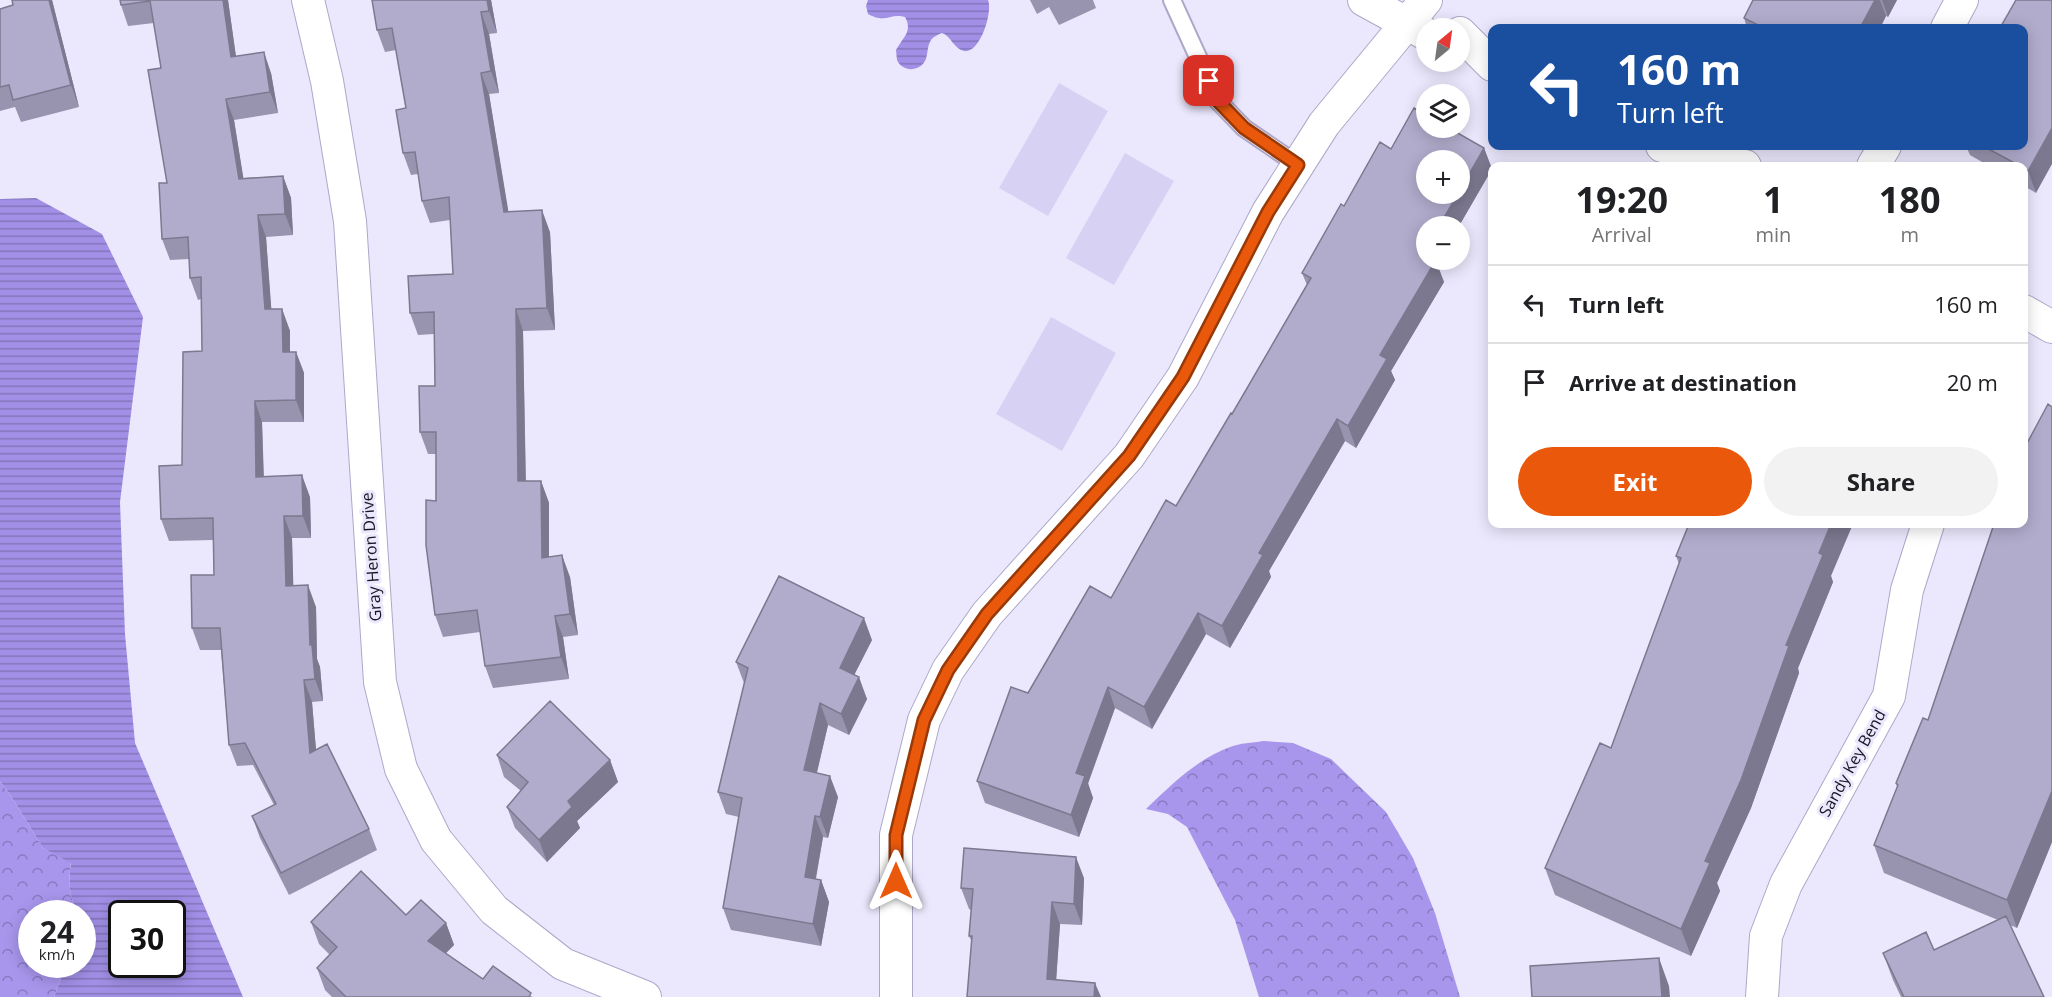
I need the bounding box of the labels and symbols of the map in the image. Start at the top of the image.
north arrow [1416,18,1470,72]
pin [1183,55,1234,106]
street label: Gray Heron Drive [356,492,386,622]
street label: Sandy Key Bend [1813,705,1891,821]
position arrow [864,849,928,913]
speed limit sign: 30 [108,900,186,978]

